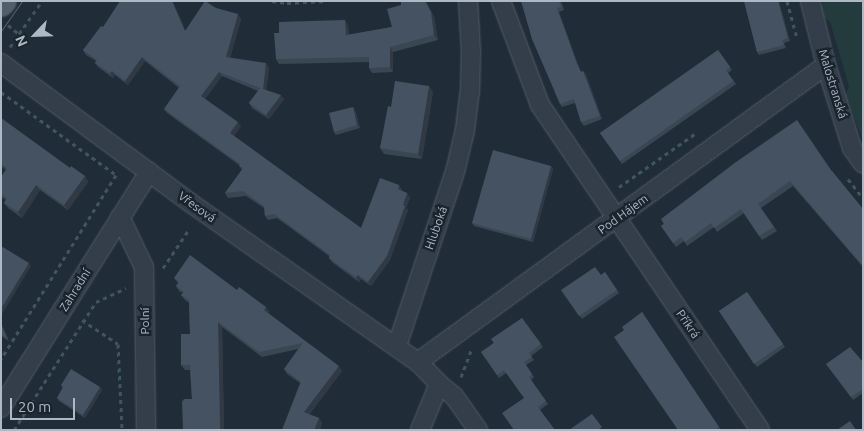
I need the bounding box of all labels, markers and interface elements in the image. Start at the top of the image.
north arrow [10,10,60,60]
text: N [12,33,31,49]
street label: Malostranská [816,48,850,120]
street label: Vřesová [175,189,219,225]
street label: Pod Hájem [595,191,651,237]
street label: Hluboká [422,205,450,251]
street label: Zahradní [56,266,94,314]
street label: Příkrá [673,307,703,341]
street label: Polní [138,308,152,334]
scale bar [12,388,78,420]
text: 20 m [18,398,51,415]

